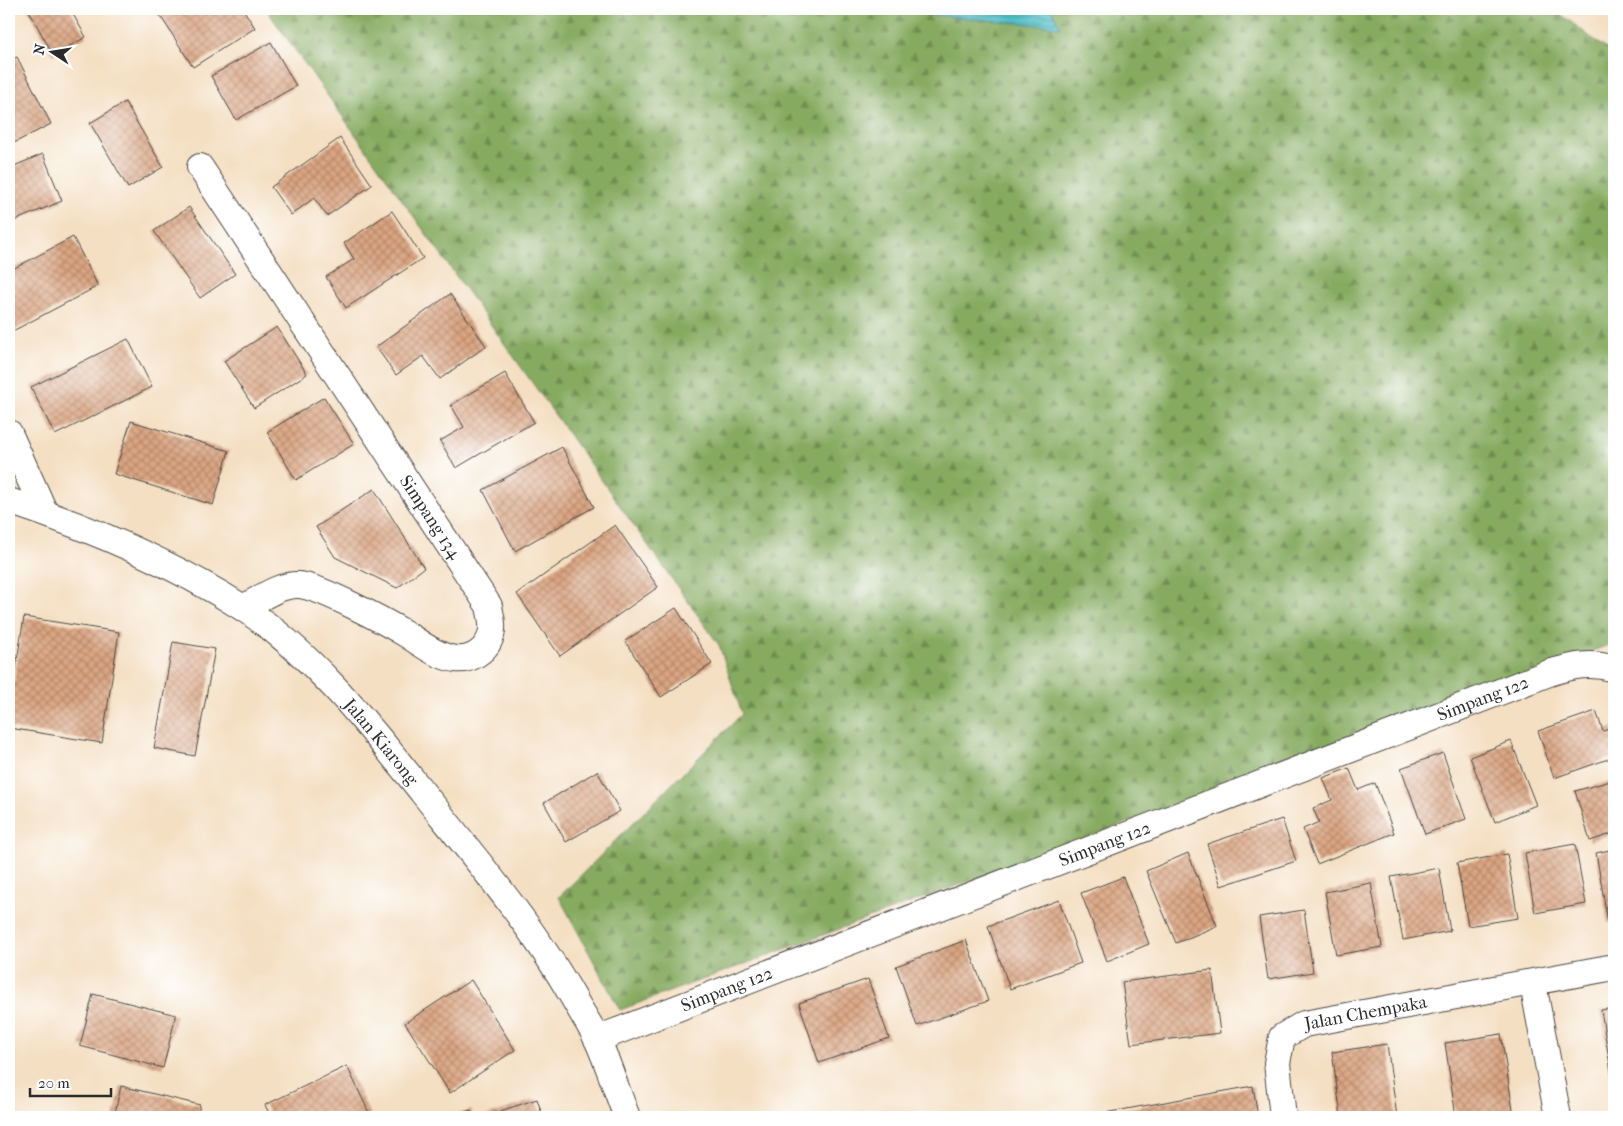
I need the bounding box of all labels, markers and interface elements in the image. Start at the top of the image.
north arrow [28,28,78,78]
text: N [30,42,49,56]
street label: Simpang 134 [395,471,465,563]
street label: Simpang 122 [1434,672,1532,726]
street label: Jalan Kiarong [338,693,423,790]
street label: Simpang 122 [1056,817,1154,871]
street label: Simpang 122 [678,962,776,1017]
street label: Jalan Chempaka [1301,992,1429,1035]
scale bar [30,1066,111,1098]
text: 20 m [38,1074,70,1092]

